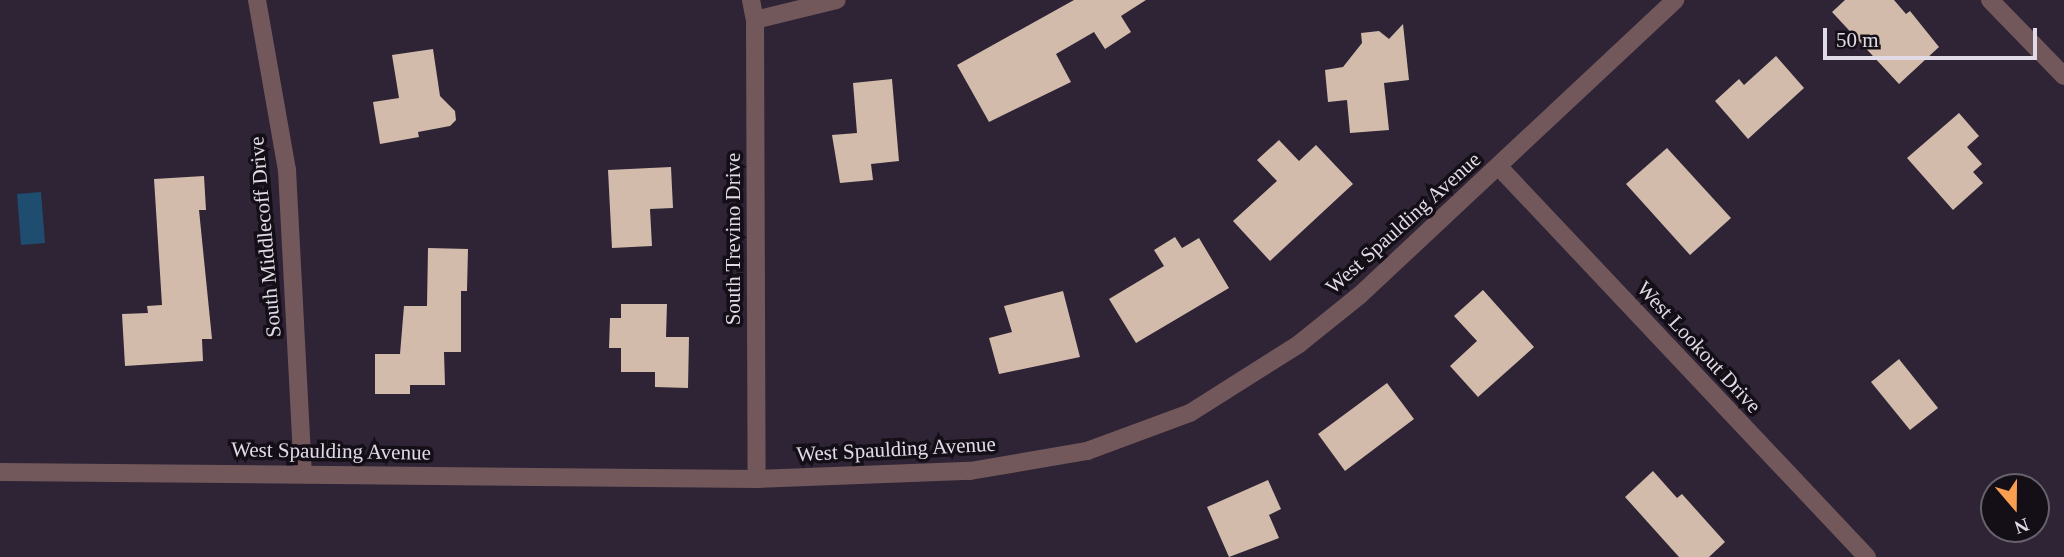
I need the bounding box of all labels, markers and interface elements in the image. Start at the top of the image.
scale bar [1826,14,2039,58]
text: 50 m [1836,28,1879,52]
street label: South Middlecoff Drive [244,136,286,338]
street label: West Spaulding Avenue [1320,146,1486,300]
street label: South Trevino Drive [720,152,746,326]
street label: West Lookout Drive [1631,276,1767,418]
street label: West Spaulding Avenue [795,431,997,467]
street label: West Spaulding Avenue [230,437,432,465]
north arrow [1980,473,2050,543]
text: N [2012,514,2032,539]

